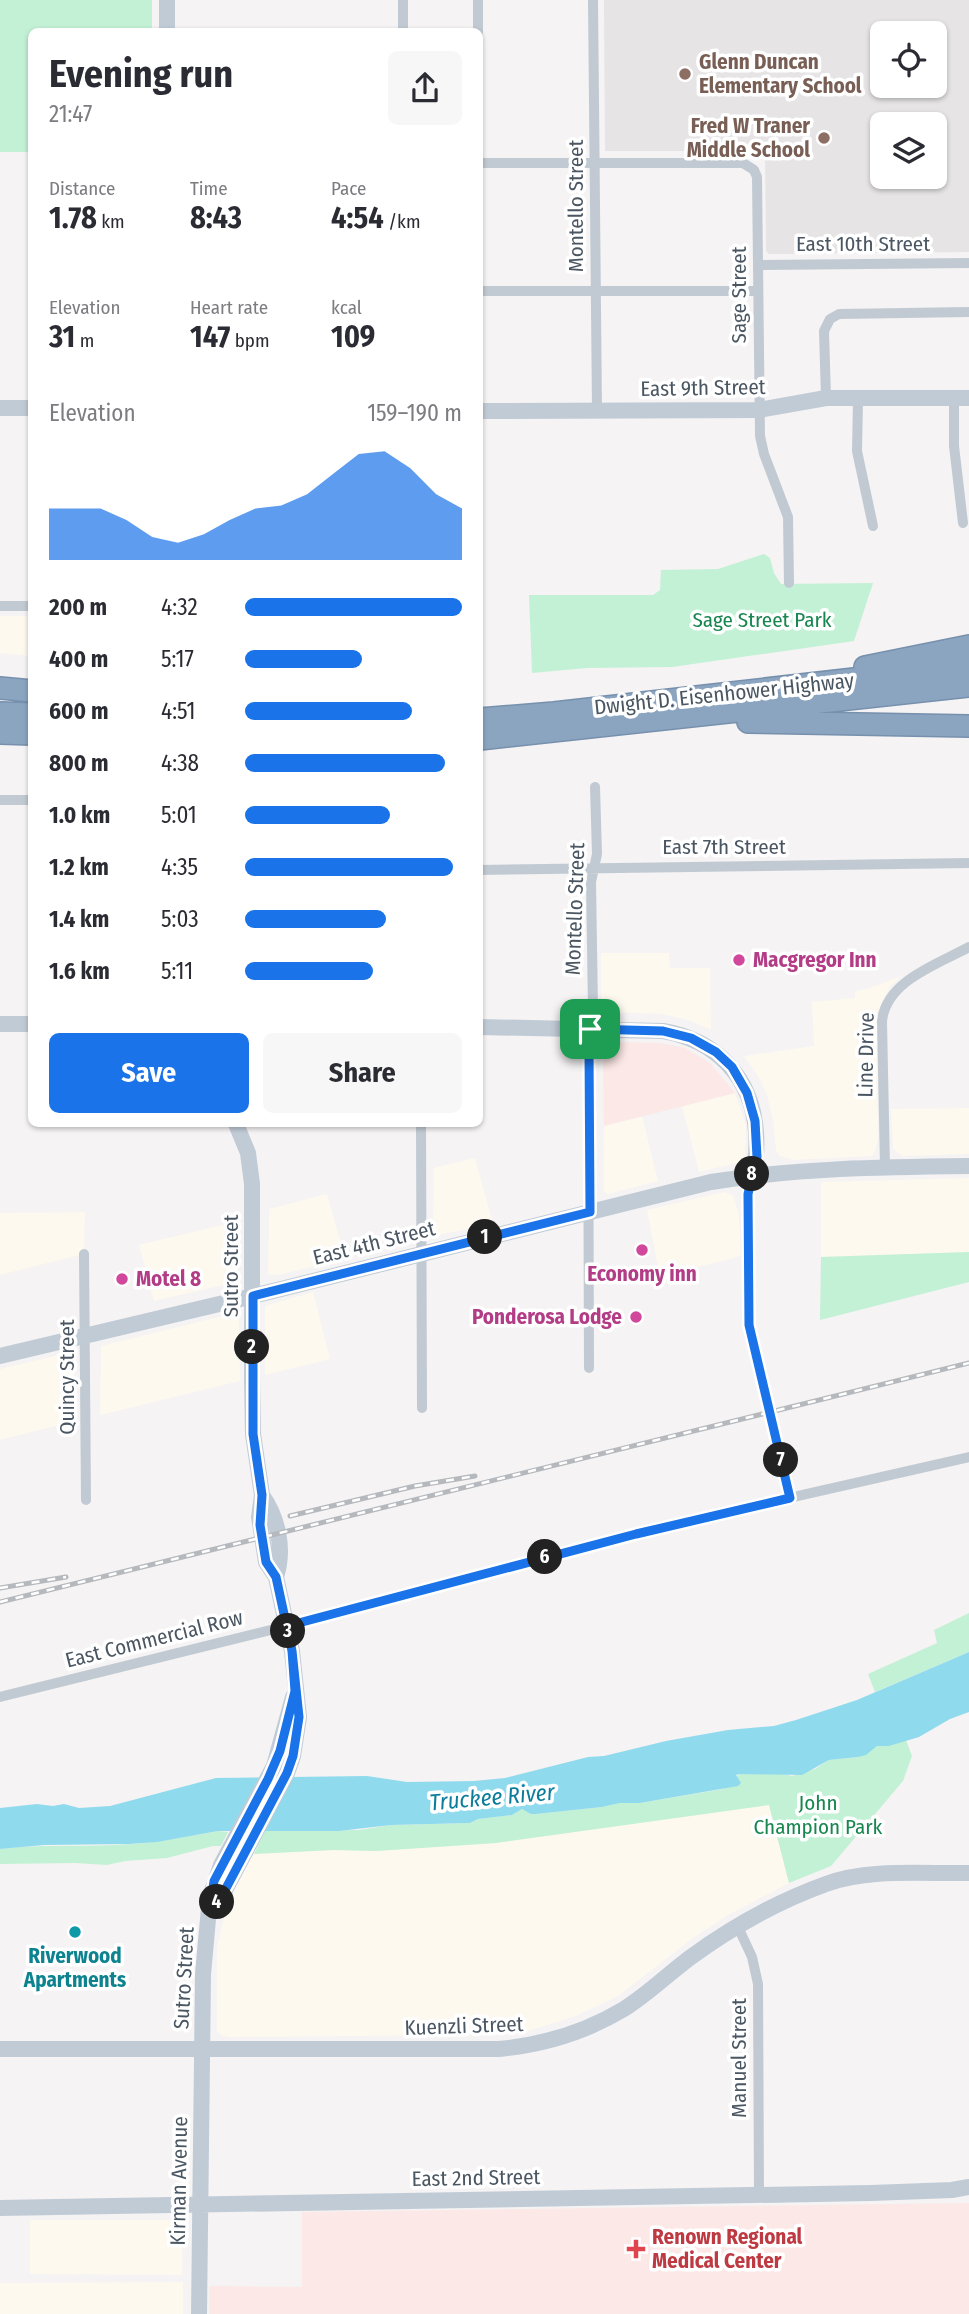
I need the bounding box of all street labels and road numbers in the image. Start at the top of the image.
street label: Montello Street [563,140,589,272]
street label: East 10th Street [796,231,930,257]
street label: Sage Street [726,246,752,343]
street label: East 9th Street [640,374,766,402]
street label: Dwight D. Eisenhower Highway [593,667,856,721]
street label: East 7th Street [662,834,786,860]
street label: Montello Street [560,842,590,976]
street label: Line Drive [852,1012,880,1098]
street label: Sutro Street [218,1215,244,1317]
street label: East 4th Street [310,1215,438,1271]
street label: Quincy Street [54,1319,80,1435]
street label: East Commercial Row [63,1604,246,1674]
street label: Sutro Street [168,1926,200,2030]
street label: Manuel Street [726,1998,752,2118]
street label: Kuenzli Street [404,2011,524,2041]
street label: Kirman Avenue [165,2116,193,2246]
street label: East 2nd Street [411,2164,541,2192]

